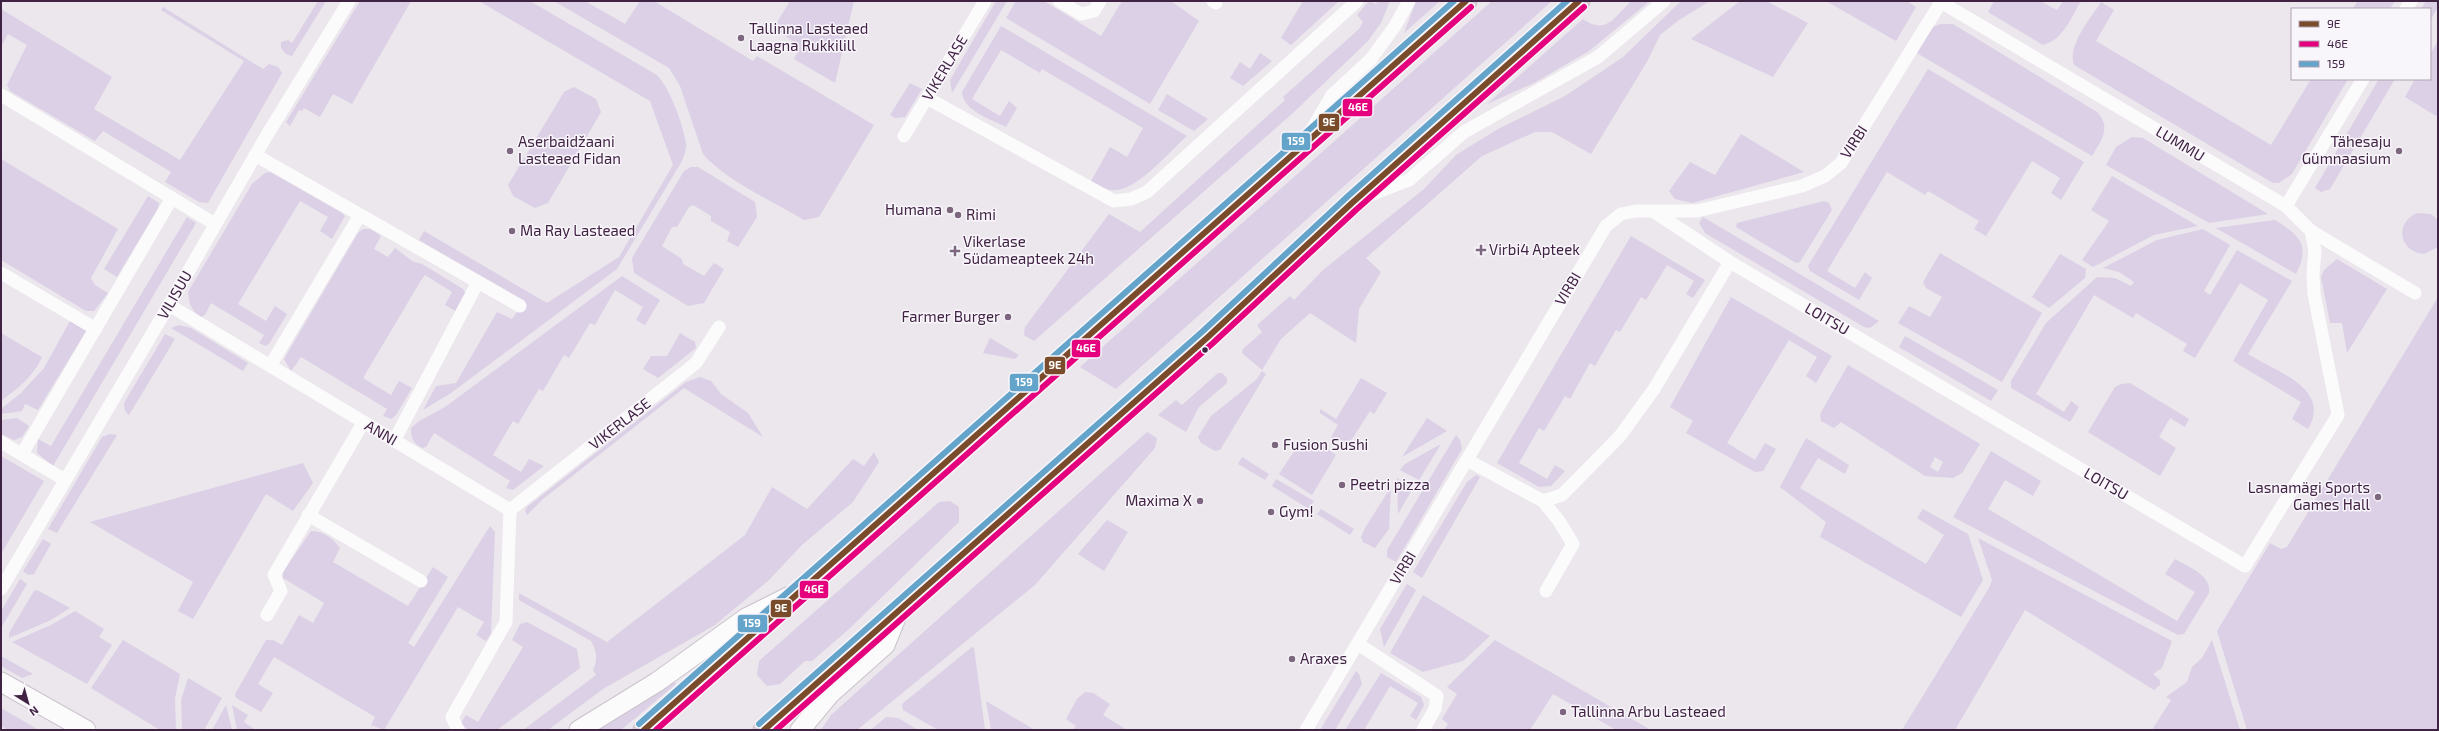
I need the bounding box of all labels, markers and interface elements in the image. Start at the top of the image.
legend [2291,8,2431,80]
text: 9E [2327,16,2341,30]
place label: Tallinna Lasteaed Laagna Rukkilill [749,19,868,54]
street label: VIKERLASE [918,31,971,104]
marker: Tallinna Lasteaed Laagna Rukkilill [736,33,746,43]
text: 46E [2327,36,2348,50]
text: 159 [2327,56,2345,70]
line badge: 46E [1342,98,1373,117]
text: 46E [1348,100,1368,113]
line badge: 9E [1318,113,1340,132]
text: 9E [1323,115,1335,128]
street label: VIRBI [1836,122,1870,161]
street label: LUMMU [2153,122,2208,165]
place label: Aserbaidžaani Lasteaed Fidan [518,132,621,167]
line badge: 159 [1281,132,1311,151]
place label: Tähesaju Gümnaasium [2302,132,2391,167]
text: 159 [1287,134,1305,147]
marker: Aserbaidžaani Lasteaed Fidan [505,146,515,156]
marker: Tähesaju Gümnaasium [2394,146,2404,156]
place label: Humana [885,200,942,218]
marker: Humana [945,205,955,215]
place label: Rimi [966,205,996,223]
marker: Rimi [953,210,963,220]
place label: Ma Ray Lasteaed [520,221,635,239]
marker: Ma Ray Lasteaed [507,226,517,236]
place label: Vikerlase Südameapteek 24h [963,232,1094,267]
place label: Virbi4 Apteek [1489,240,1580,258]
marker: Virbi4 Apteek [1476,245,1486,255]
marker: Vikerlase Südameapteek 24h [950,246,960,256]
street label: VILISUU [153,267,195,322]
street label: VIRBI [1550,269,1584,308]
street label: LOITSU [1802,298,1853,338]
place label: Farmer Burger [902,307,1000,325]
marker: Farmer Burger [1003,312,1013,322]
line badge: 46E [1071,339,1101,358]
text: 46E [1076,341,1096,354]
unlabelled marker [1200,345,1210,355]
line badge: 9E [1044,356,1066,375]
text: 9E [1049,358,1061,371]
line badge: 159 [1009,373,1039,392]
text: 159 [1015,375,1033,388]
street label: VIKERLASE [585,394,654,453]
street label: ANNI [362,416,401,449]
place label: Fusion Sushi [1283,435,1368,453]
marker: Fusion Sushi [1270,440,1280,450]
street label: LOITSU [2081,463,2132,503]
place label: Peetri pizza [1350,475,1430,493]
place label: Lasnamägi Sports Games Hall [2248,478,2371,513]
marker: Peetri pizza [1337,480,1347,490]
place label: Maxima X [1125,491,1192,509]
marker: Lasnamägi Sports Games Hall [2373,492,2383,502]
marker: Maxima X [1195,496,1205,506]
place label: Gym! [1279,502,1314,520]
marker: Gym! [1266,507,1276,517]
street label: VIRBI [1385,548,1419,587]
line badge: 46E [799,580,829,599]
text: 46E [804,582,824,595]
line badge: 9E [770,599,792,618]
text: 9E [775,601,787,614]
line badge: 159 [737,614,768,633]
text: 159 [743,616,761,629]
place label: Araxes [1300,649,1347,667]
marker: Araxes [1287,654,1297,664]
north arrow [8,683,48,723]
place label: Tallinna Arbu Lasteaed [1571,702,1726,720]
text: N [27,704,41,719]
marker: Tallinna Arbu Lasteaed [1558,707,1568,717]

